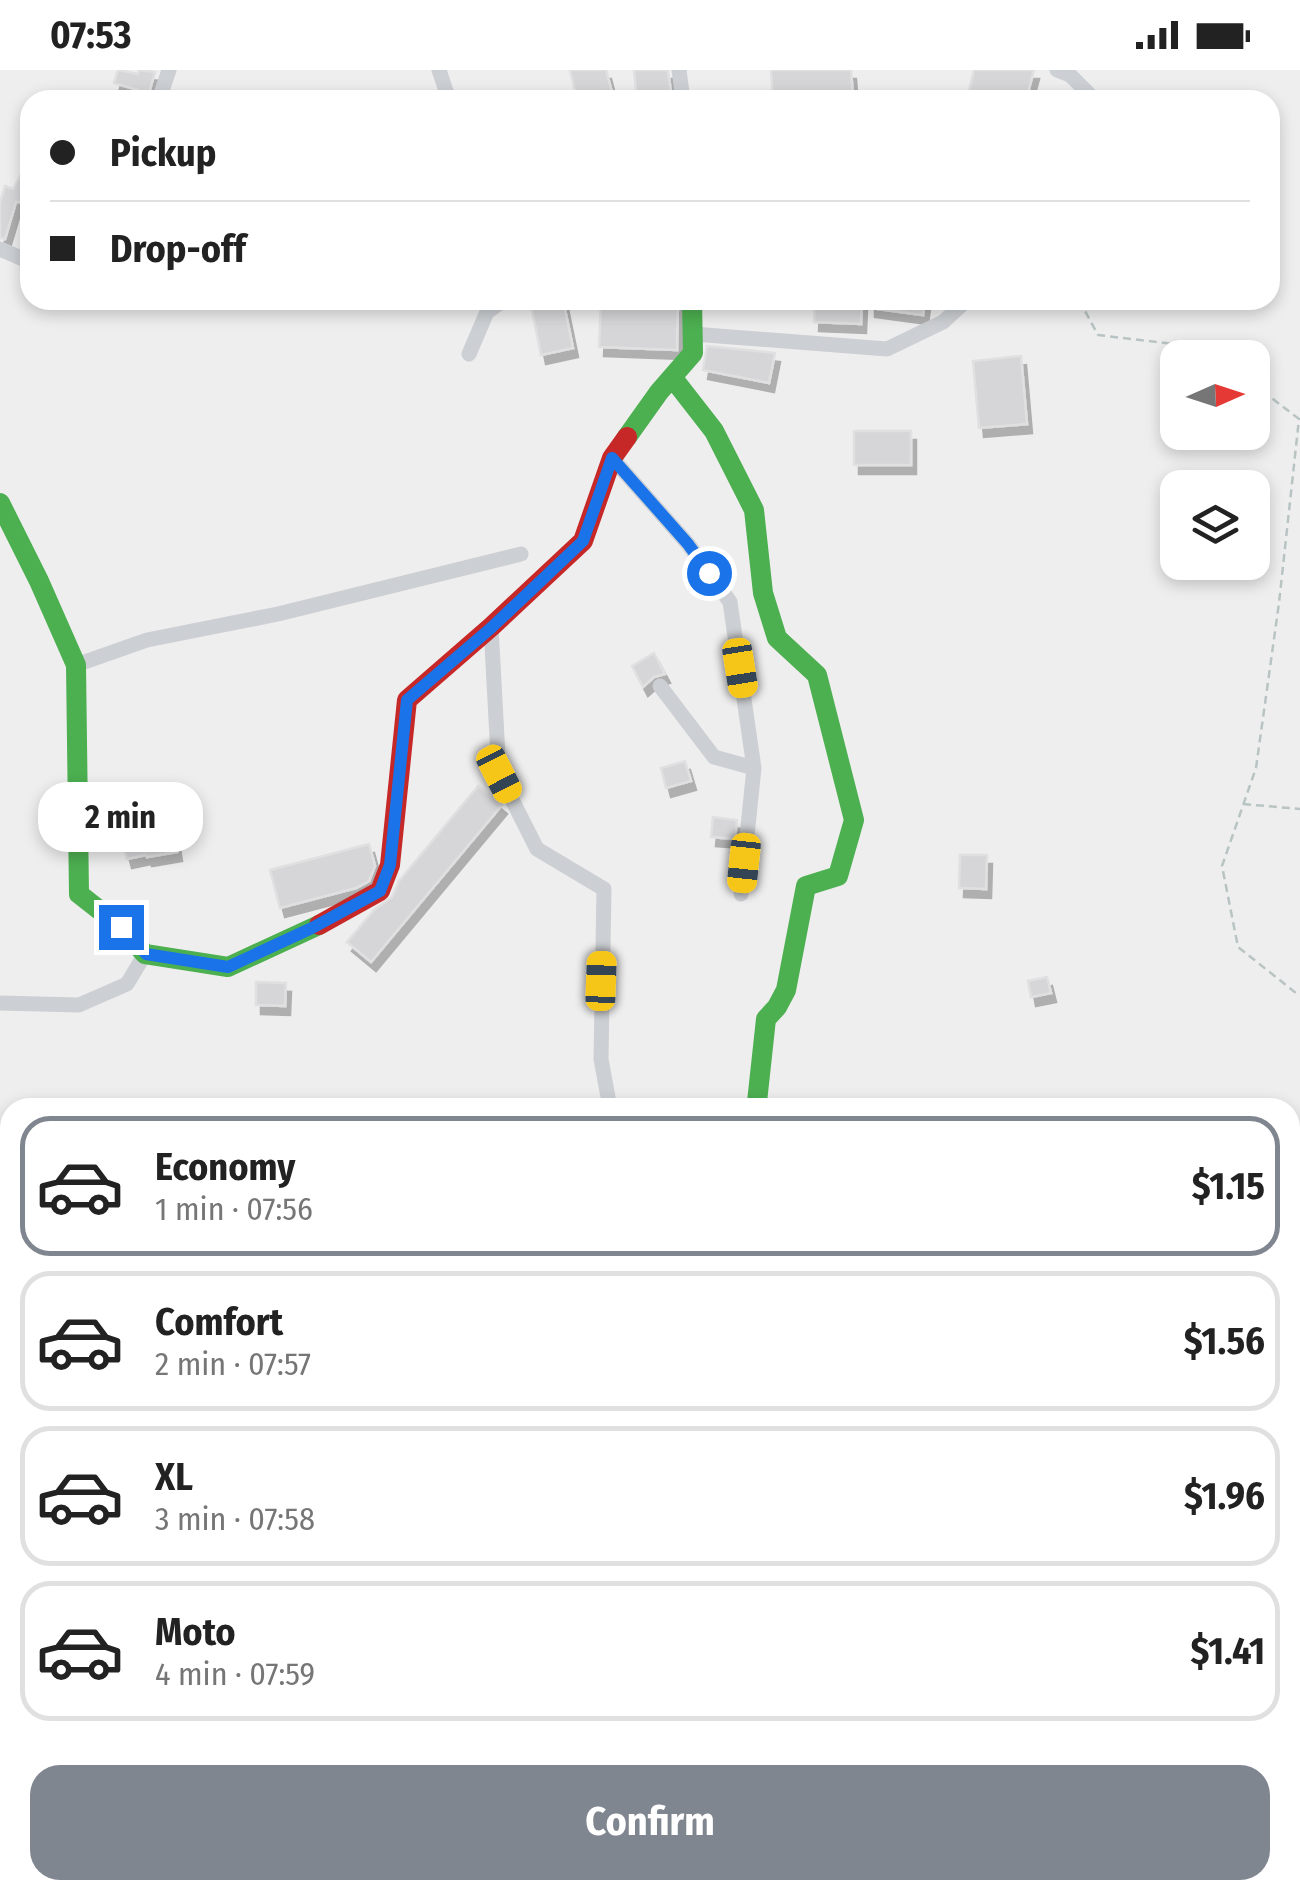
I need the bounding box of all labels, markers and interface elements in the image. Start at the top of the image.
text: 07:53 [50,12,132,58]
text: Pickup [110,130,216,176]
text: Drop-off [110,226,246,272]
north arrow [1160,340,1270,450]
map controls [1160,340,1270,580]
button: layers [1160,470,1270,580]
route start [687,551,732,596]
car [720,636,760,700]
car [472,740,526,808]
callout: 2 min [38,782,204,852]
text: 2 min [85,798,156,836]
car [726,832,762,894]
route end [99,905,144,950]
car [585,950,617,1012]
icon: car [35,1141,125,1231]
text: Economy [155,1144,295,1190]
text: $1.15 [1192,1163,1265,1209]
text: 1 min · 07:56 [155,1190,313,1228]
icon: car [35,1296,125,1386]
text: Comfort [155,1299,283,1345]
text: $1.56 [1184,1318,1265,1364]
text: 2 min · 07:57 [155,1345,311,1383]
icon: car [35,1451,125,1541]
text: XL [155,1454,193,1500]
text: $1.96 [1184,1473,1265,1519]
text: 3 min · 07:58 [155,1500,315,1538]
icon: car [35,1606,125,1696]
text: Moto [155,1609,236,1655]
text: $1.41 [1190,1628,1265,1674]
text: 4 min · 07:59 [155,1655,315,1693]
button: Confirm [30,1765,1270,1880]

